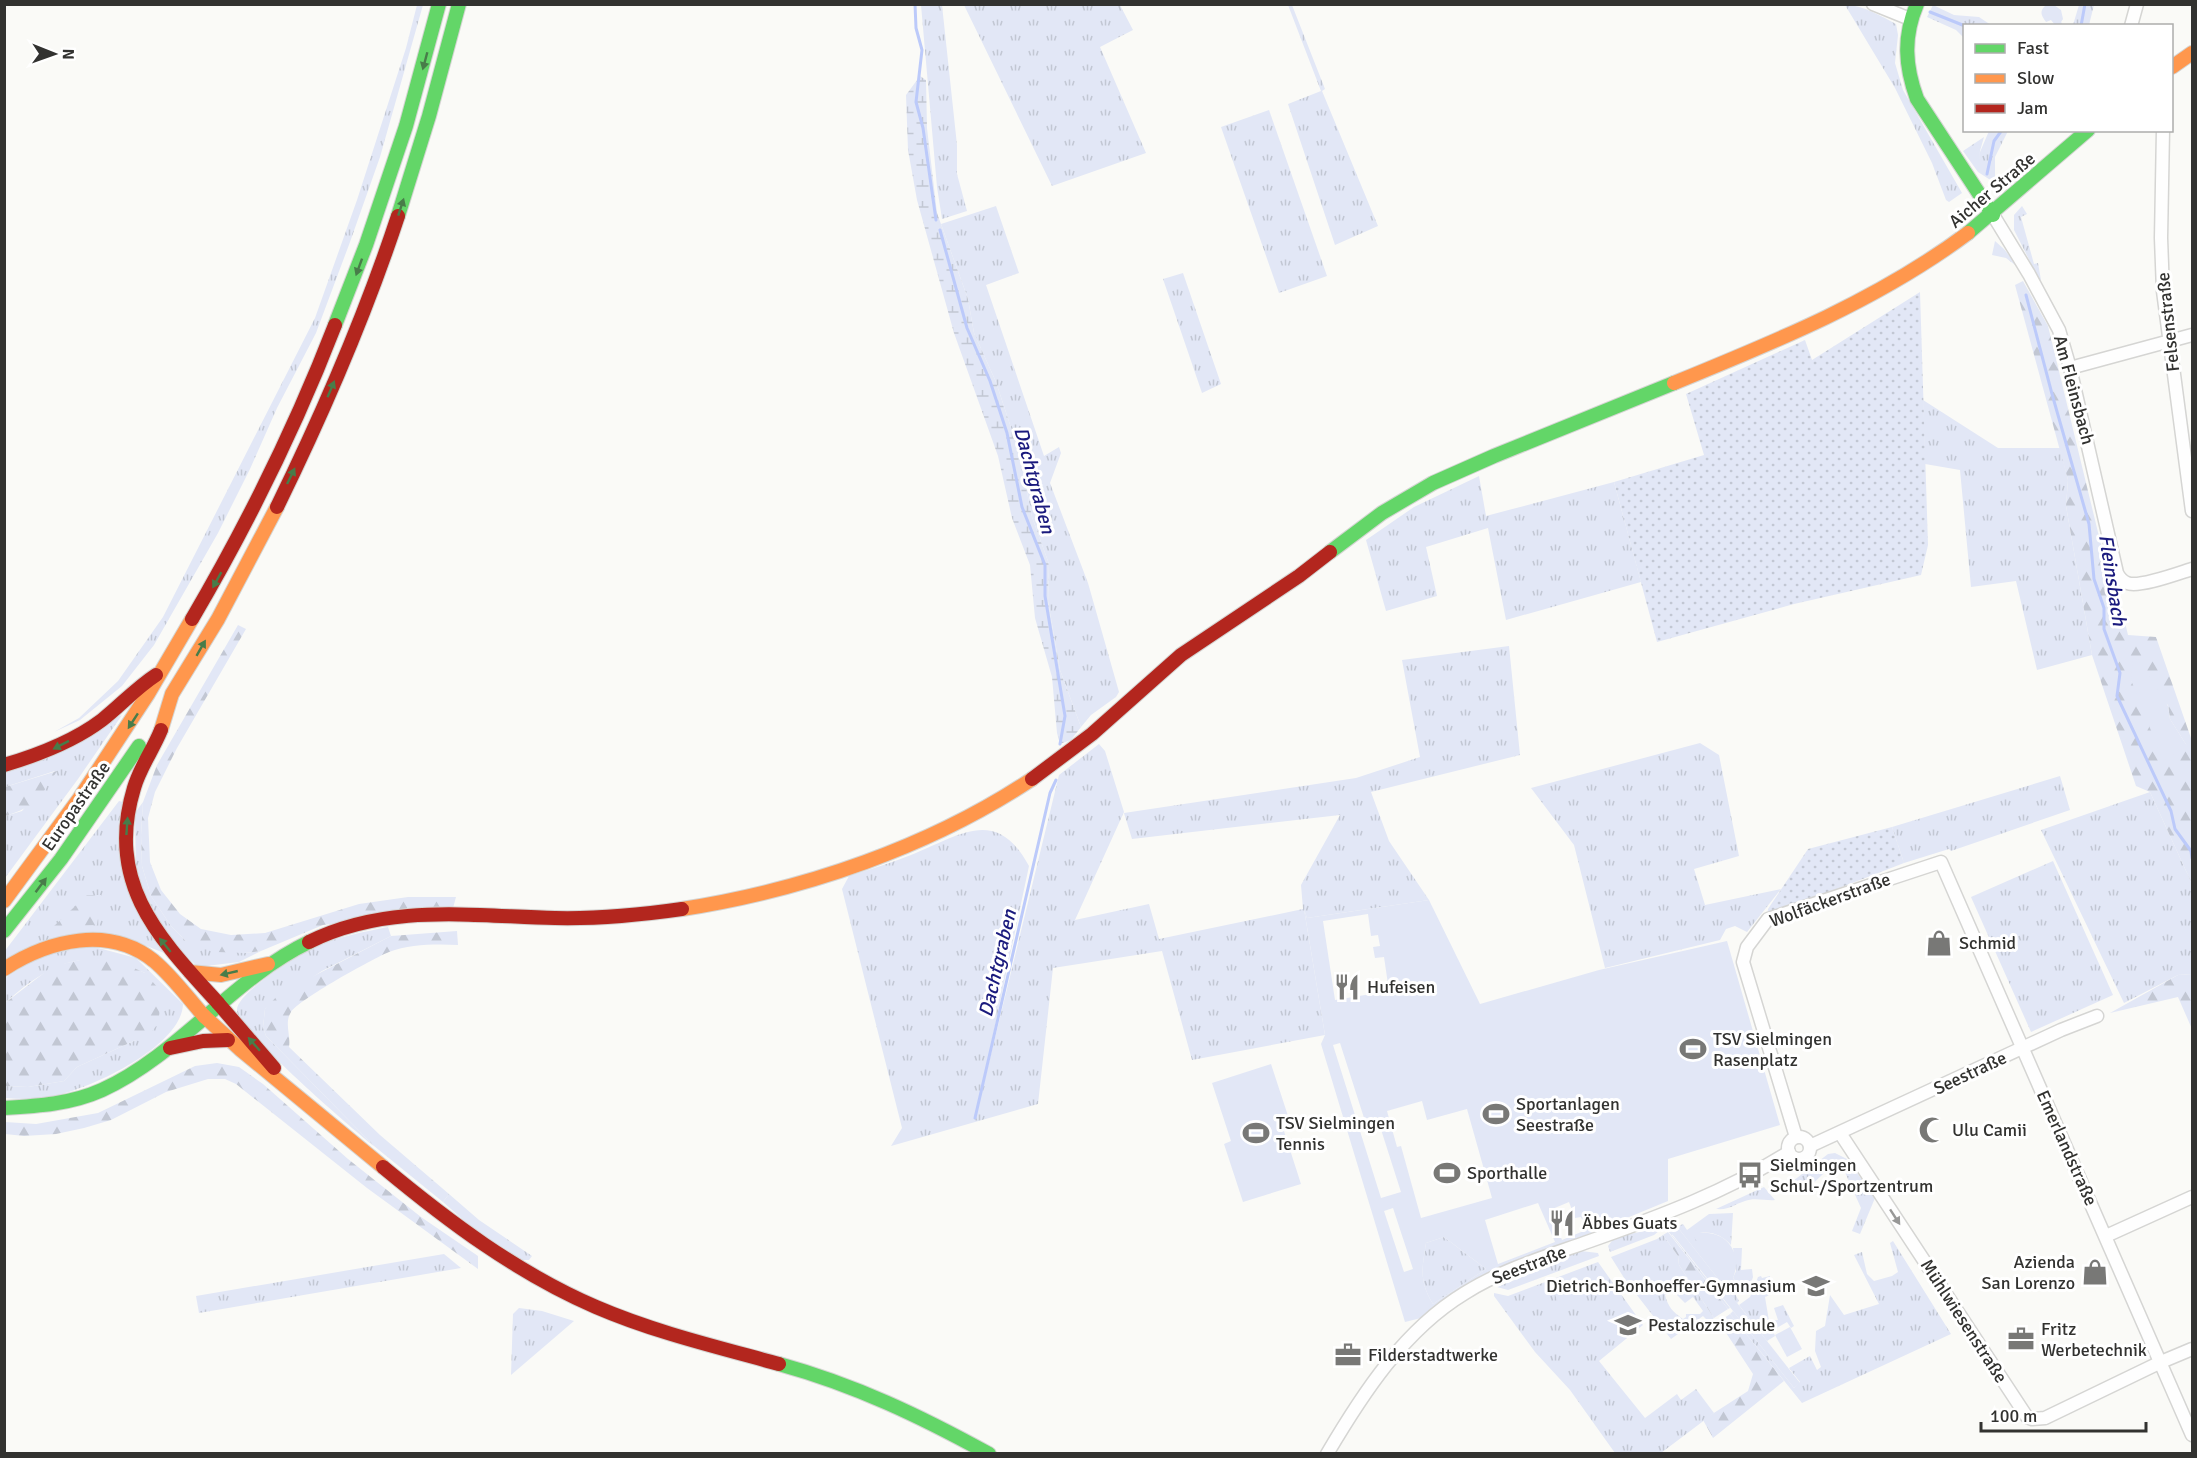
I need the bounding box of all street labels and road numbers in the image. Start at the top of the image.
street label: Aicher Straße [1944,148,2040,232]
street label: Felsenstraße [2152,271,2184,373]
street label: Am Fleinsbach [2049,333,2099,447]
street label: Europastraße [37,757,115,855]
street label: Wolfäckerstraße [1767,868,1893,932]
street label: Seestraße [1930,1047,2010,1099]
street label: Emerlandstraße [2032,1087,2102,1209]
street label: Seestraße [1489,1241,1569,1289]
street label: Mühlwiesenstraße [1916,1255,2012,1387]

